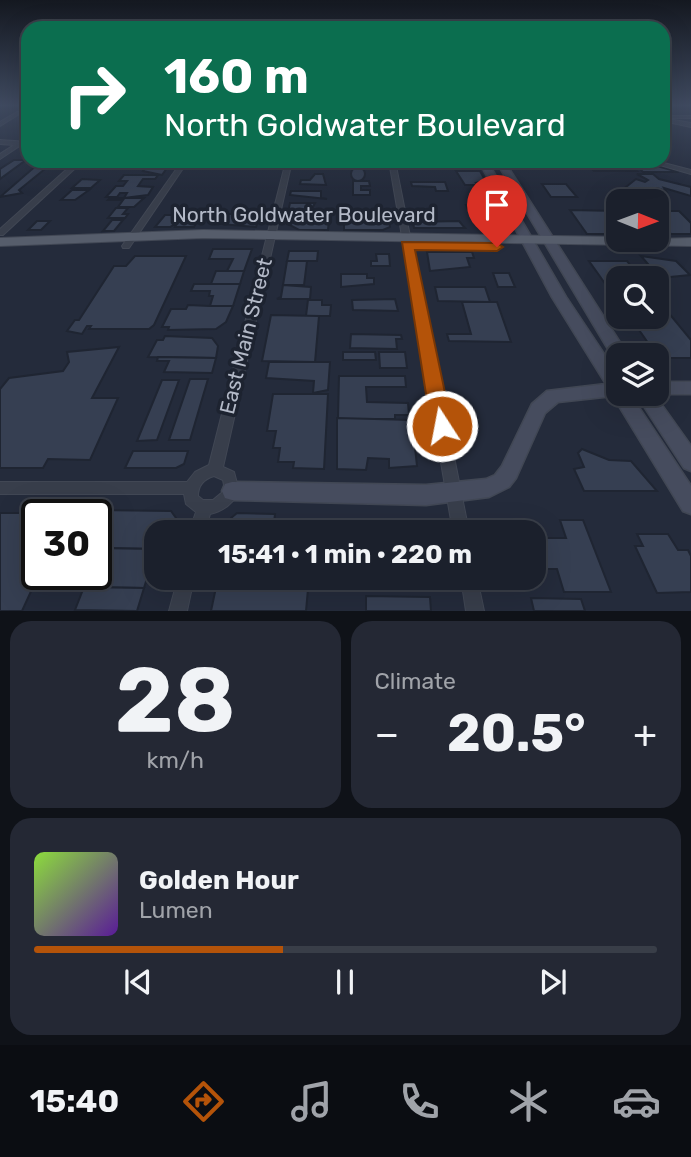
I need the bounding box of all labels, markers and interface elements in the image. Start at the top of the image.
text: 160 m [164,47,309,105]
icon: right [49,49,140,140]
text: North Goldwater Boulevard [164,106,566,144]
pin [467,175,527,247]
icon: arrive [478,186,516,224]
north arrow [606,189,668,252]
map controls [606,189,669,406]
street label: North Goldwater Boulevard [172,202,436,227]
street label: East Main Street [214,255,277,417]
button: search [606,266,669,329]
button: layers [606,343,669,406]
position arrow [405,389,479,463]
speed limit sign: 30 [21,499,112,590]
text: 15:41 · 1 min · 220 m [218,539,472,570]
text: 28 [115,646,236,754]
text: Climate [375,667,456,695]
text: 20.5° [447,702,586,764]
text: − [375,711,399,757]
text: + [633,711,657,757]
text: km/h [147,746,204,774]
text: Golden Hour [139,865,299,896]
text: Lumen [139,896,213,924]
icon: previous [119,963,157,1001]
icon: pause [326,963,364,1001]
icon: next [534,963,572,1001]
icon: directions [179,1077,228,1126]
icon: music [287,1077,336,1126]
icon: phone [395,1077,444,1126]
icon: climate [504,1077,553,1126]
icon: car [612,1077,661,1126]
text: 15:40 [30,1082,119,1120]

